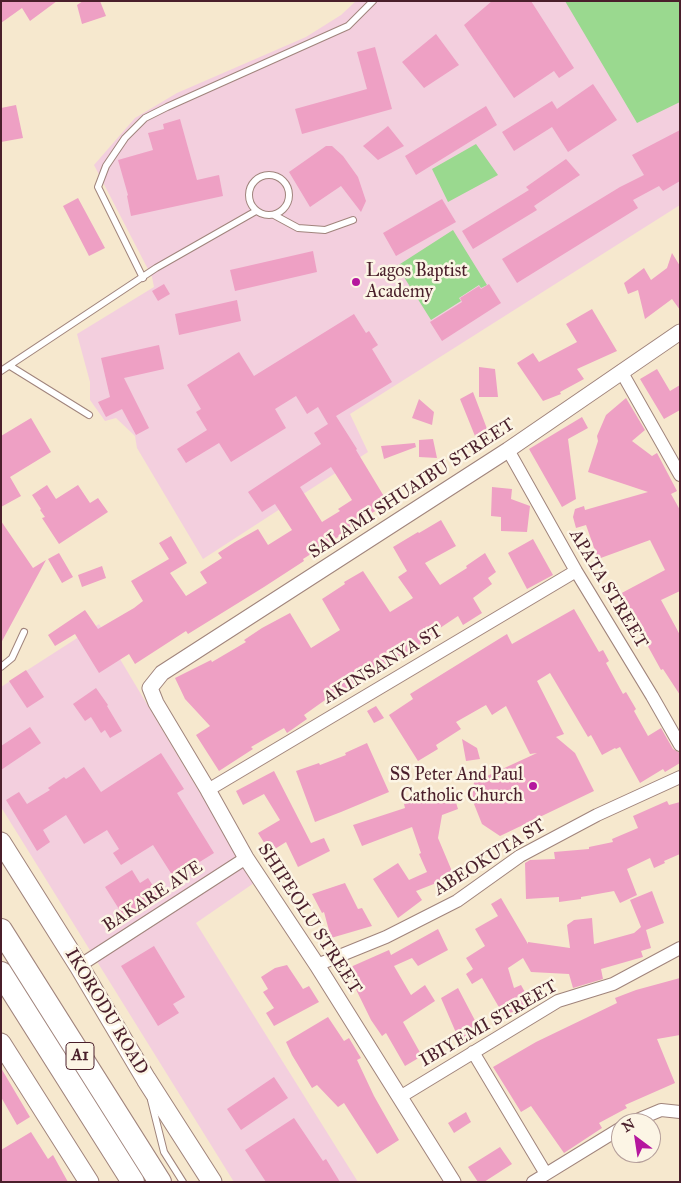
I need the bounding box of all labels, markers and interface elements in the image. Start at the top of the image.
place label: Lagos Baptist Academy [366,261,468,304]
marker: Lagos Baptist Academy [350,276,362,288]
street label: SALAMI SHUAIBU STREET [305,414,519,564]
street label: APATA STREET [564,526,652,652]
street label: AKINSANYA ST [319,621,447,709]
place label: SS Peter And Paul Catholic Church [390,765,523,808]
marker: SS Peter And Paul Catholic Church [527,780,539,792]
street label: ABEOKUTA ST [430,815,550,901]
street label: SHIPEOLU STREET [252,840,366,998]
street label: BAKARE AVE [99,857,207,937]
street label: IKORODU ROAD [60,945,152,1079]
street label: IBIYEMI STREET [416,976,562,1072]
road number: A1 [66,1042,94,1070]
north arrow [611,1113,661,1163]
text: N [619,1115,638,1136]

